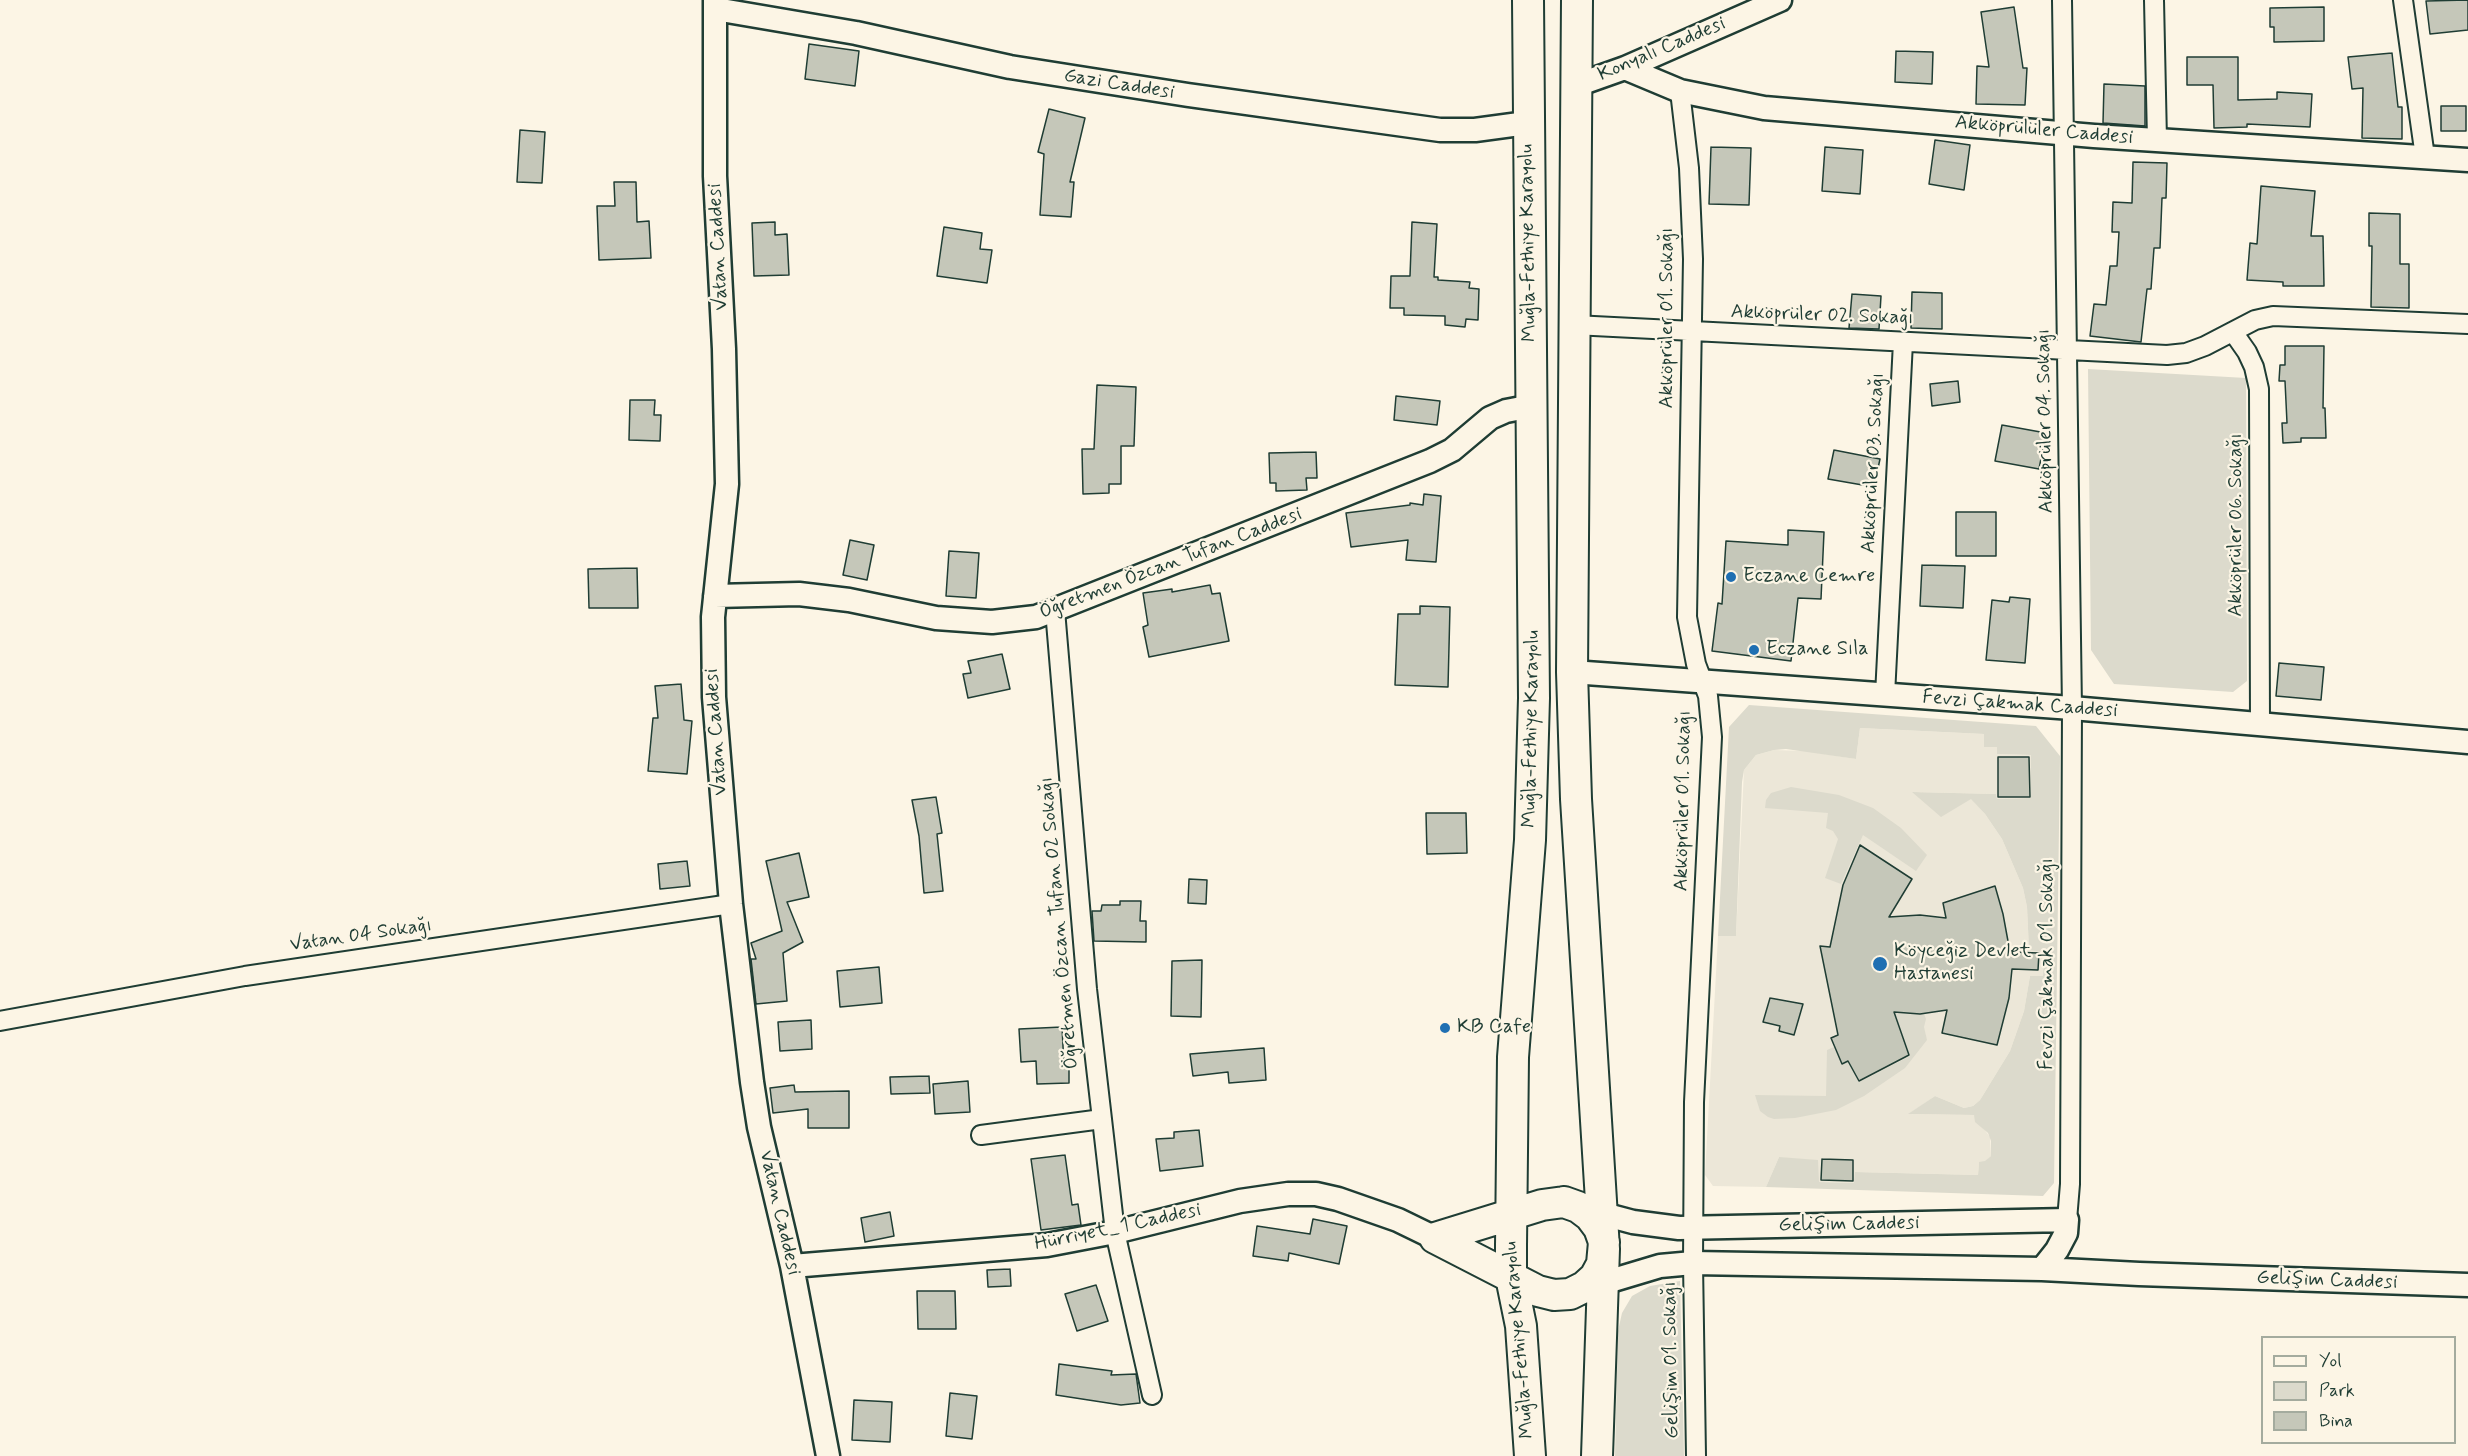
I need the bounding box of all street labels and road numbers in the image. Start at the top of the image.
street label: Konyalı Caddesi [1595,12,1729,88]
street label: Gazi Caddesi [1062,64,1176,106]
street label: Akköprülüler Caddesi [1954,111,2134,151]
street label: Muğla-Fethiye Karayolu [1515,144,1543,342]
street label: Vatan Caddesi [704,183,734,311]
street label: Akköprüler 01. Sokağı [1656,227,1680,409]
street label: Akköprüler 02. Sokağı [1730,301,1914,331]
street label: Akköprüler 04. Sokağı [2032,329,2060,513]
street label: Akköprüler 03. Sokağı [1857,372,1891,554]
street label: Akköprüler 06. Sokağı [2225,433,2249,617]
street label: Öğretmen Özcan Tufan Caddesi [1036,503,1306,625]
street label: Muğla-Fethiye Karayolu [1518,630,1546,828]
street label: Vatan Caddesi [701,668,733,796]
street label: Fevzi Çakmak Caddesi [1921,686,2119,724]
street label: Akköprüler 01. Sokağı [1670,710,1698,892]
street label: Öğretmen Özcan Tufan 02 Sokağı [1035,776,1085,1070]
street label: Fevzi Çakmak 01. Sokağı [2036,858,2060,1070]
street label: Vatan 04 Sokağı [289,914,433,958]
street label: Vatan Caddesi [753,1148,805,1278]
street label: Hürriyet_1 Caddesi [1033,1199,1203,1257]
street label: Gelişim Caddesi [1778,1212,1920,1238]
street label: Muğla-Fethiye Karayolu [1499,1240,1541,1440]
street label: Gelişim Caddesi [2256,1267,2398,1295]
street label: Gelişim 01. Sokağı [1659,1281,1685,1439]

